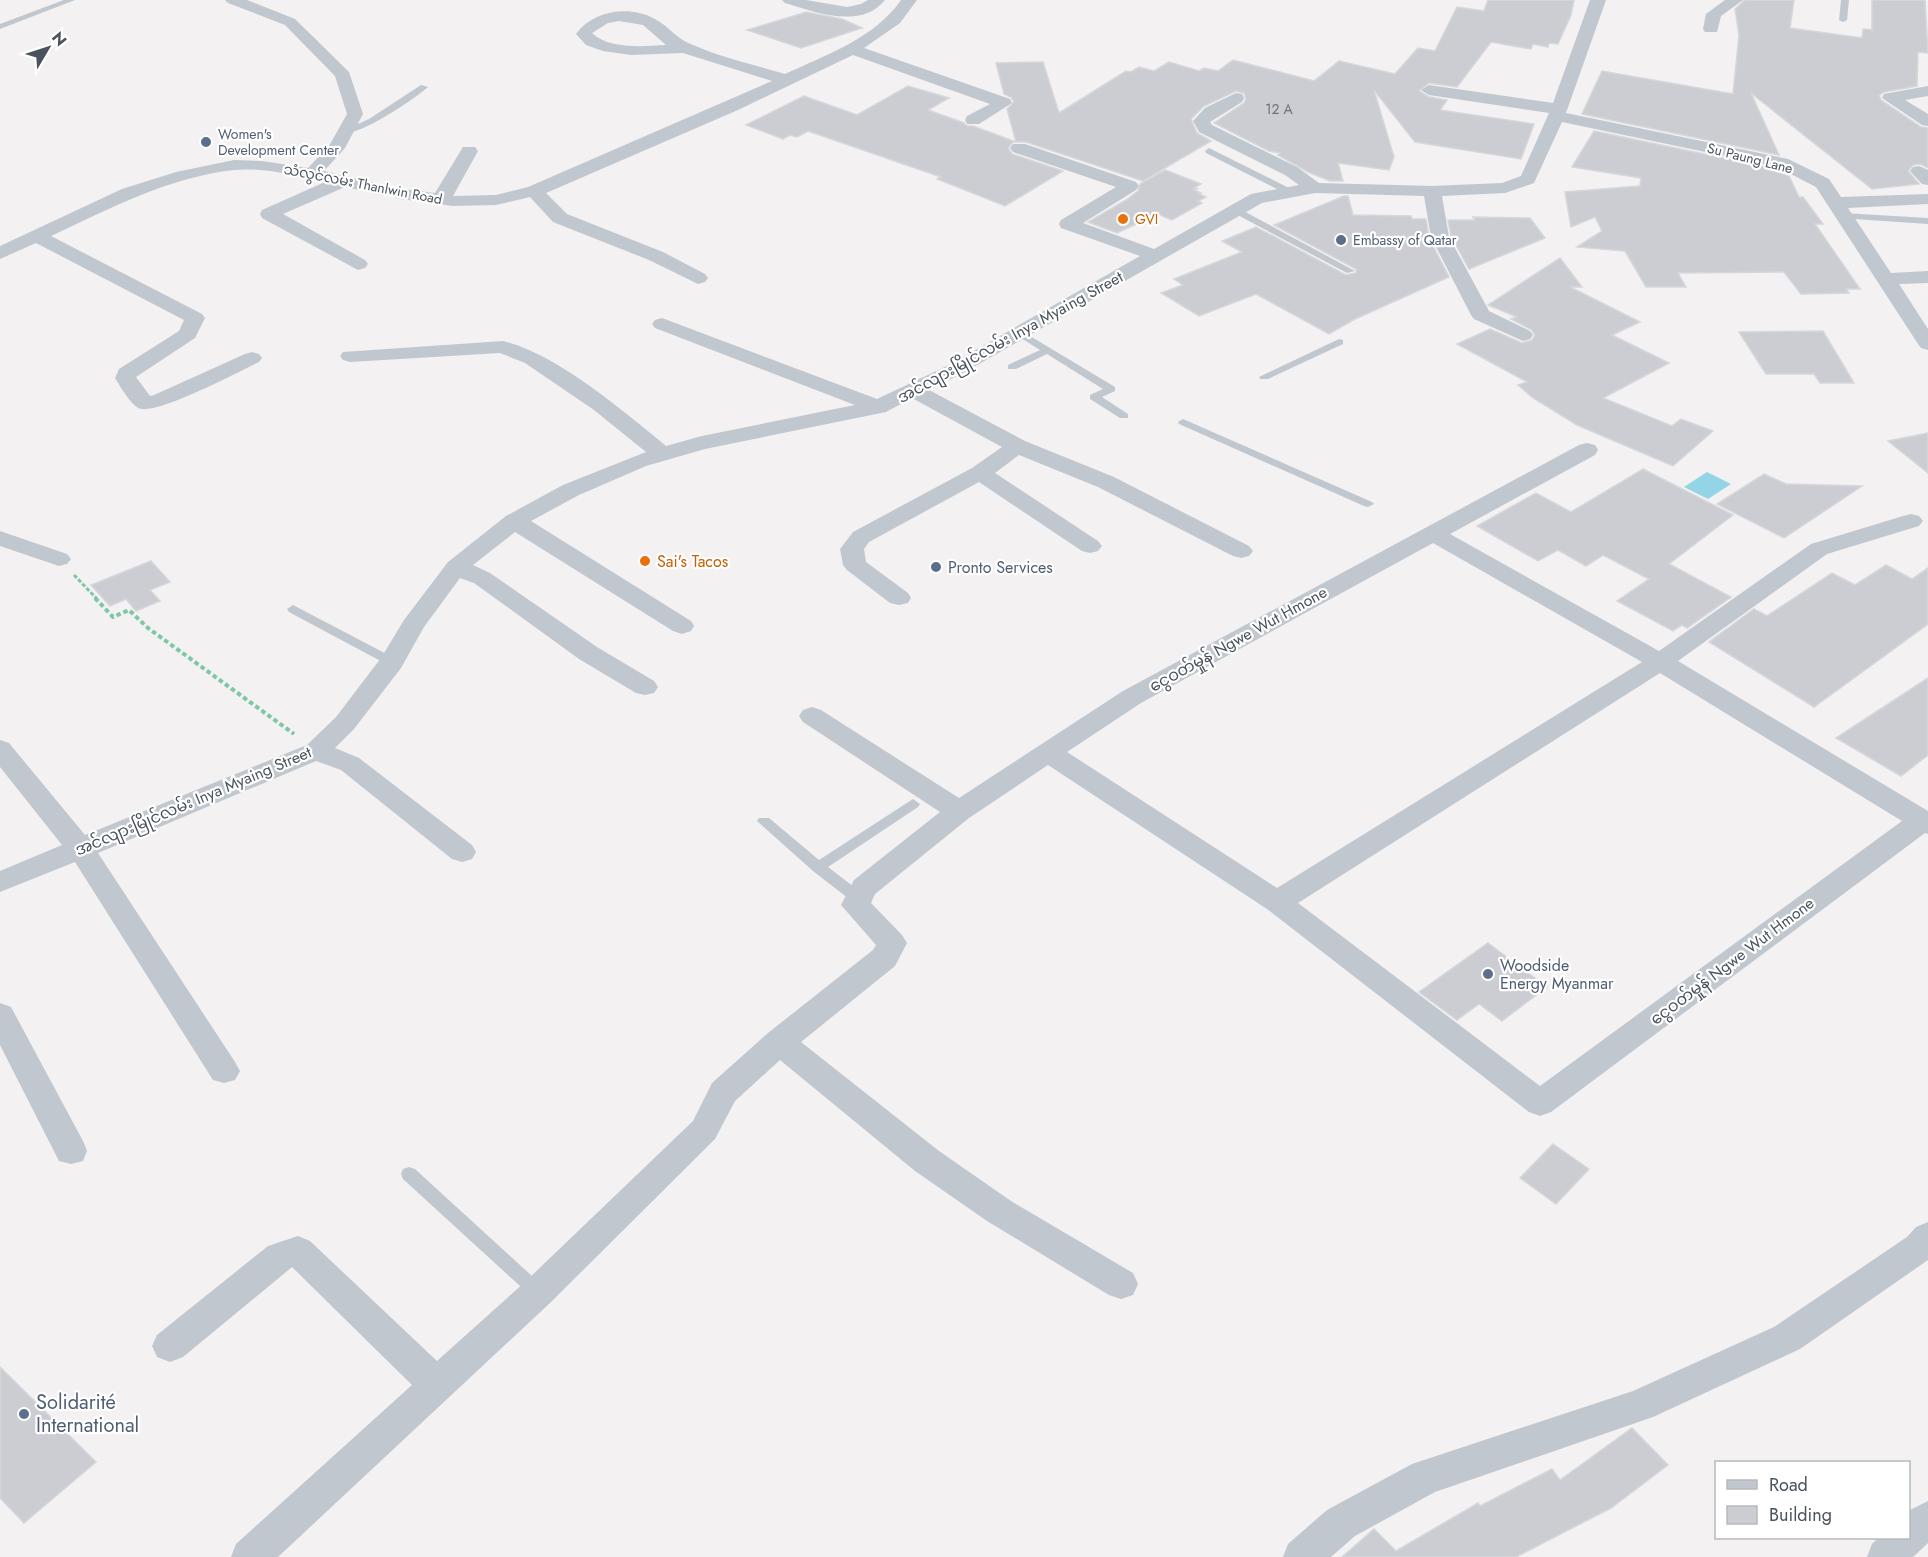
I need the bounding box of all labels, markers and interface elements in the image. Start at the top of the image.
north arrow [18,18,78,78]
text: N [46,27,72,51]
house number: 12 A [1265,99,1294,119]
place label: Women's Development Center [218,124,339,160]
marker: Women's Development Center [199,135,213,149]
street label: Su Paung Lane [1705,138,1795,178]
street label: သံလွင်လမ်း Thanlwin Road [282,159,444,210]
place label: GVI [1135,209,1158,229]
marker: GVI [1116,212,1130,226]
place label: Embassy of Qatar [1353,230,1457,250]
marker: Embassy of Qatar [1334,233,1348,247]
street label: အင်လျားမြိုင်လမ်း Inya Myaing Street [893,265,1128,411]
place label: Sai's Tacos [657,550,728,573]
marker: Sai's Tacos [638,554,652,568]
place label: Pronto Services [948,556,1053,579]
marker: Pronto Services [929,560,943,574]
street label: ငွေဝတ်မှုန် Ngwe Wut Hmone [1145,580,1332,699]
street label: အင်လျားမြိုင်လမ်း Inya Myaing Street [71,741,316,863]
street label: ငွေဝတ်မှုန် Ngwe Wut Hmone [1645,892,1820,1032]
place label: Woodside Energy Myanmar [1500,954,1614,995]
marker: Woodside Energy Myanmar [1481,967,1495,981]
place label: Solidarité International [36,1388,139,1440]
marker: Solidarité International [17,1407,31,1421]
legend [1715,1461,1910,1539]
text: Road [1769,1472,1808,1498]
text: Building [1769,1502,1832,1528]

